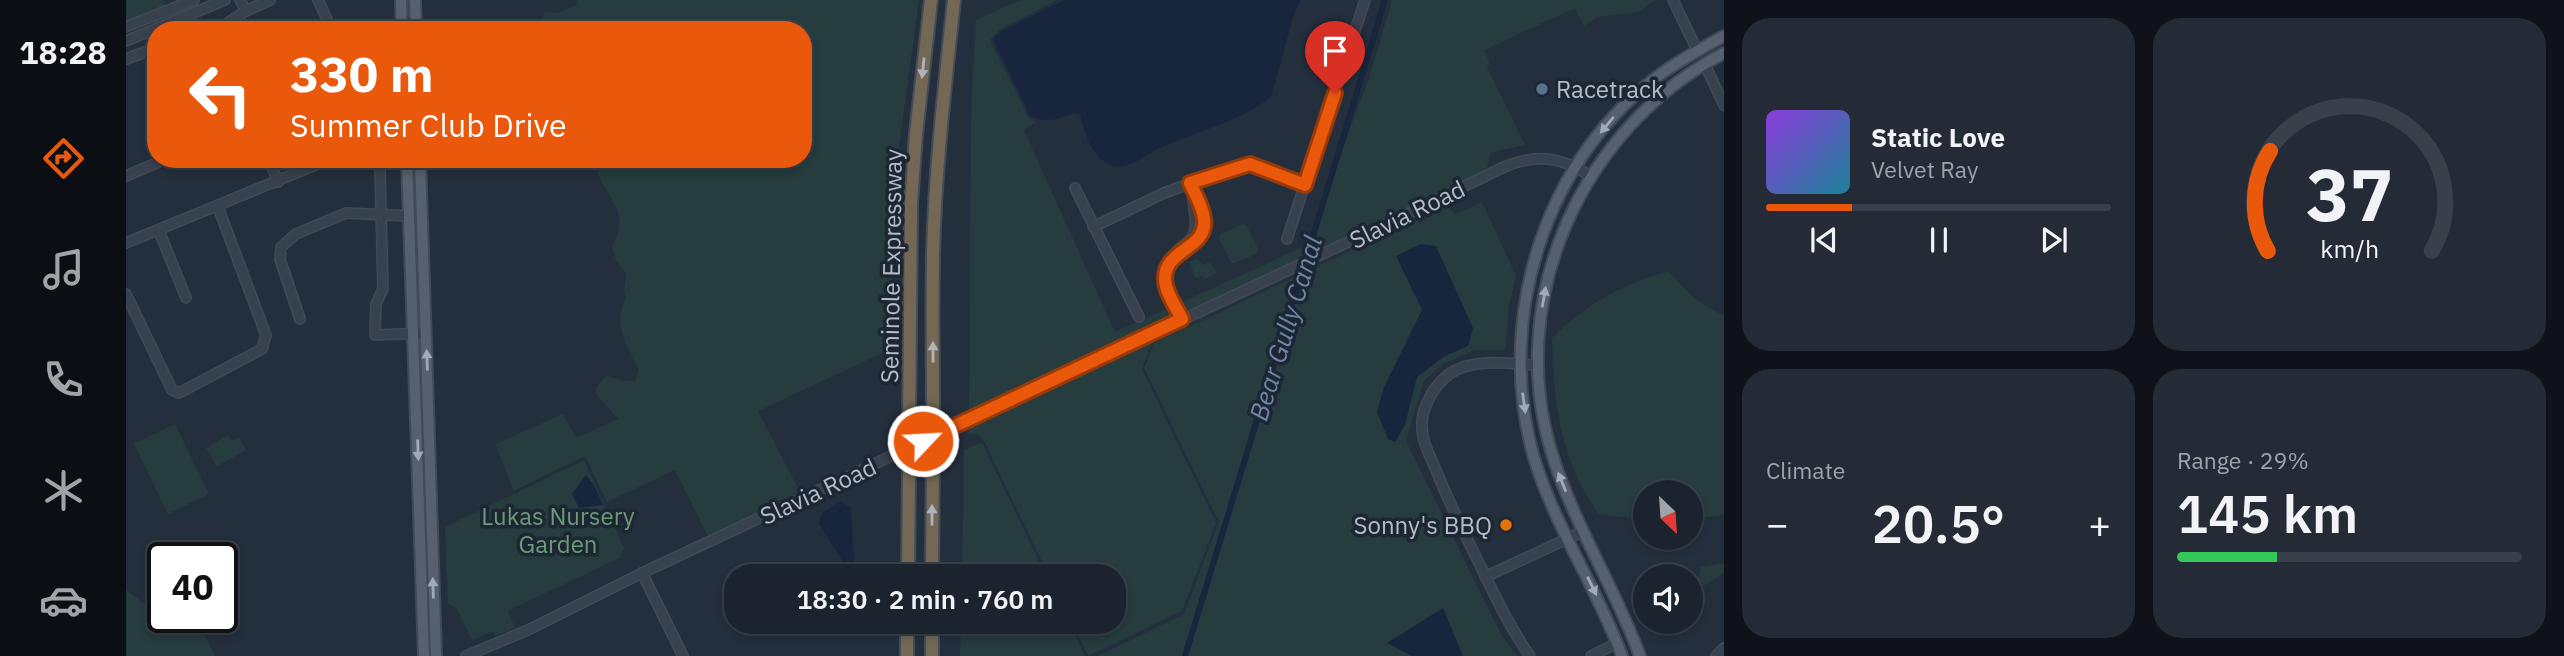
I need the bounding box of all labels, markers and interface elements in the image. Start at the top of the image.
pin [1305,21,1365,93]
text: 18:28 [19,31,107,73]
icon: arrive [1316,32,1354,70]
text: 330 m [290,42,434,105]
icon: left [175,49,266,140]
one-way arrow [917,57,928,79]
place label: Racetrack [1556,73,1664,105]
marker: Racetrack [1534,81,1550,97]
text: Summer Club Drive [290,104,567,146]
one-way arrow [1600,116,1615,134]
text: Static Love [1871,120,2005,154]
icon: directions [39,134,88,183]
text: 37 [2306,146,2393,241]
street label: Seminole Expressway [873,149,909,383]
text: Velvet Ray [1871,154,1978,184]
street label: Slavia Road [1344,172,1470,256]
icon: previous [1805,221,1843,259]
icon: pause [1920,221,1958,259]
icon: next [2035,221,2073,259]
water label: Bear Gully Canal [1241,231,1329,424]
text: km/h [2320,232,2379,265]
icon: music [39,245,88,294]
one-way arrow [1539,286,1550,308]
one-way arrow [927,340,939,362]
one-way arrow [421,349,432,371]
icon: phone [39,355,88,404]
one-way arrow [1519,392,1530,414]
position arrow [886,404,960,478]
one-way arrow [412,439,424,461]
text: Range · 29% [2177,445,2309,475]
street label: Slavia Road [755,450,881,532]
text: Climate [1766,455,1845,485]
icon: climate [39,466,88,515]
one-way arrow [1557,472,1568,493]
north arrow [1633,480,1703,550]
map controls [1633,480,1703,634]
text: 145 km [2177,480,2358,547]
text: 20.5° [1872,490,2005,557]
text: − [1766,499,1789,548]
text: + [2088,499,2111,548]
park label: Lukas Nursery Garden [481,500,635,560]
one-way arrow [926,503,938,525]
place label: Sonny's BBQ [1354,509,1492,541]
marker: Sonny's BBQ [1498,517,1514,533]
speed limit sign: 40 [147,542,238,633]
button: sound [1633,564,1703,634]
icon: car [39,576,88,625]
one-way arrow [1586,576,1597,596]
one-way arrow [428,577,439,599]
text: 18:30 · 2 min · 760 m [797,582,1053,616]

